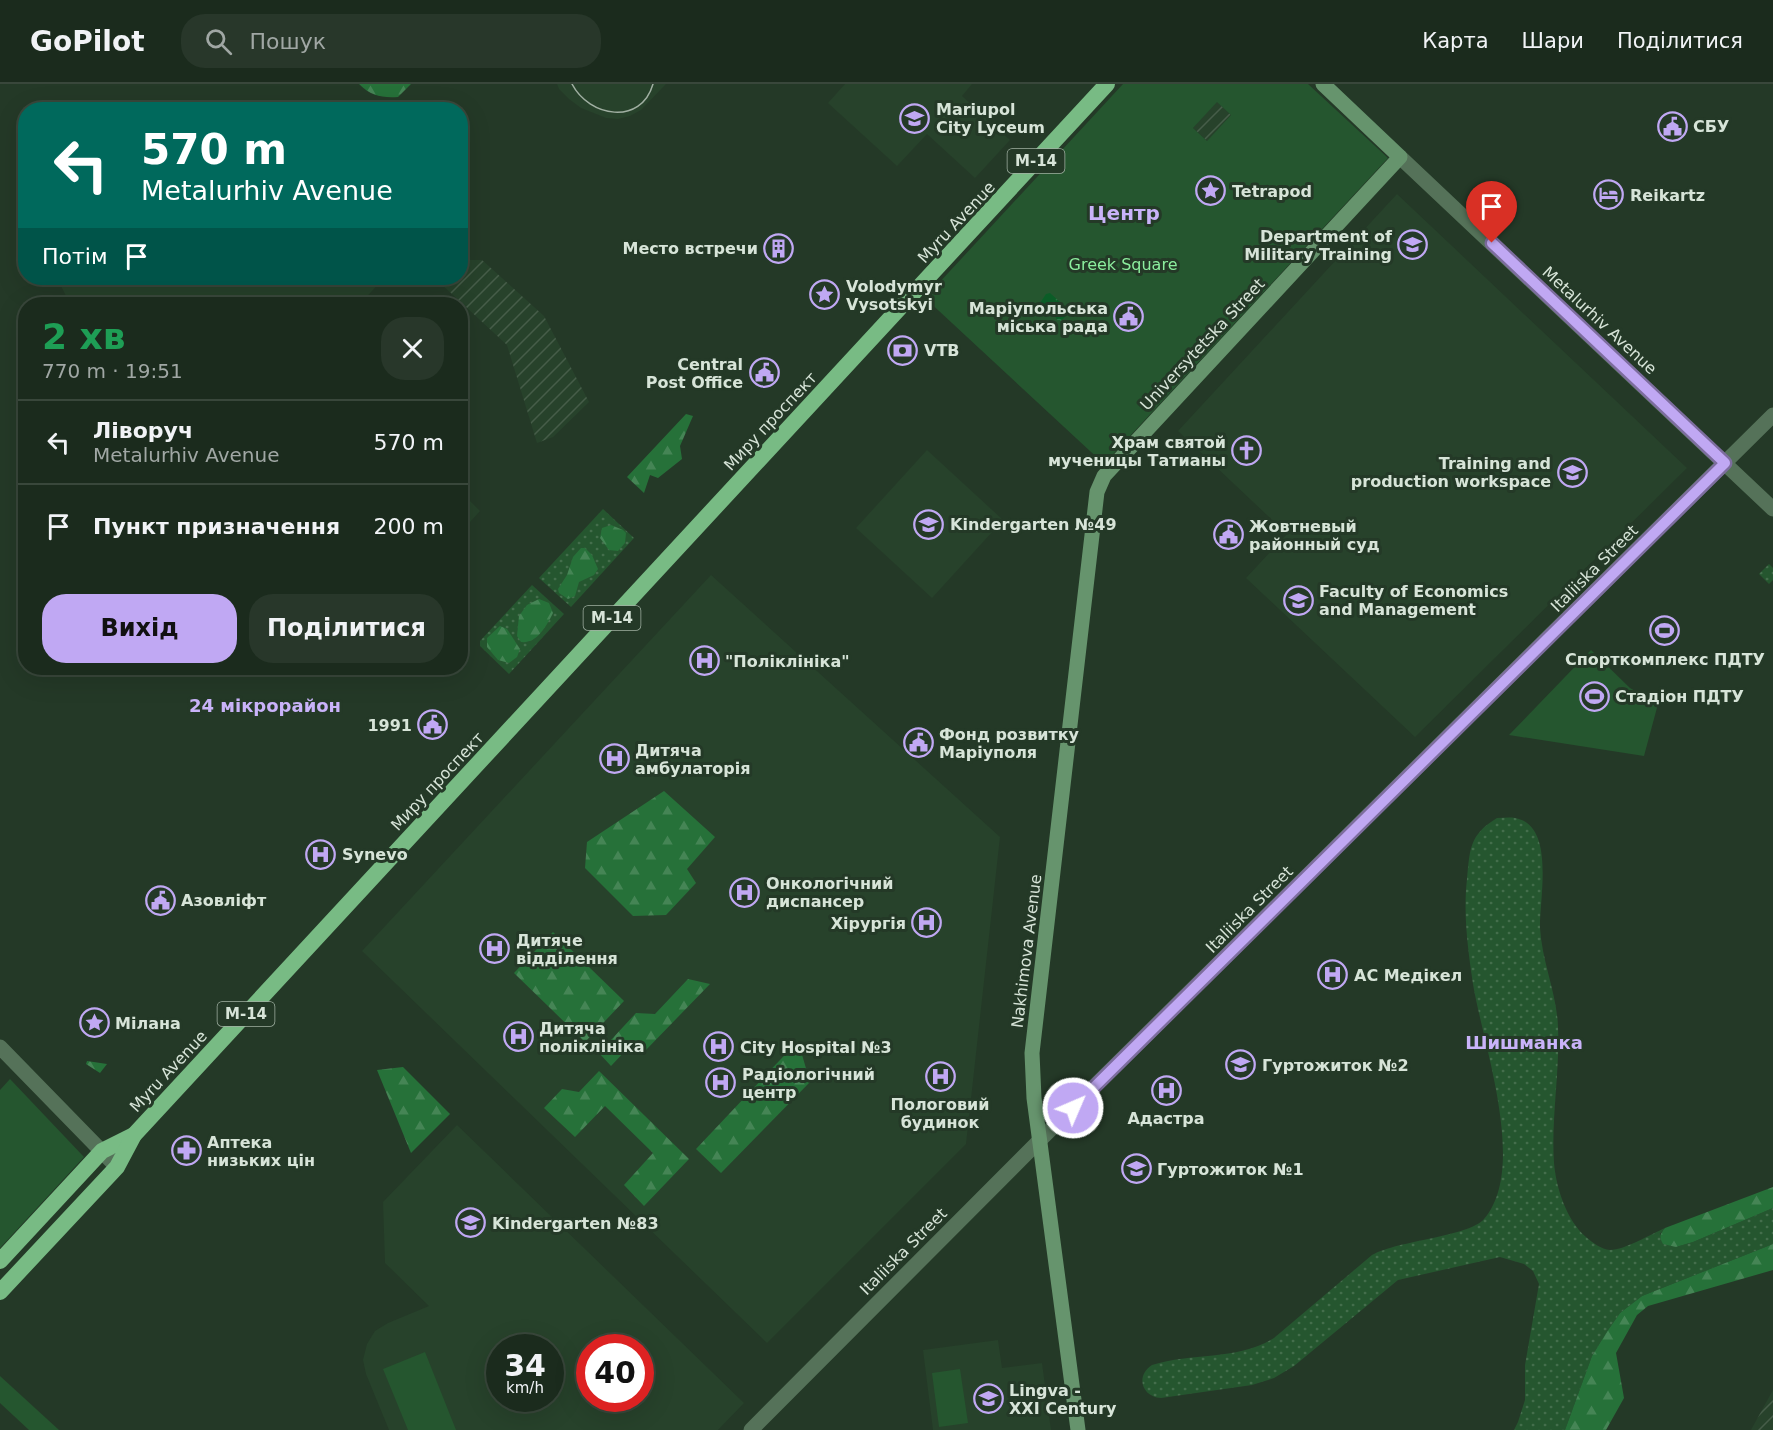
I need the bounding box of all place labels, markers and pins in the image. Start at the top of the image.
place label: Mariupol City Lyceum [936,100,1045,137]
school or university icon: Mariupol City Lyceum [899,102,931,134]
public building icon: СБУ [1656,110,1688,142]
place label: СБУ [1693,117,1729,136]
place icon: Tetrapod [1195,175,1227,207]
hotel icon: Reikartz [1593,179,1625,211]
pin [1466,181,1517,243]
place label: Tetrapod [1232,182,1312,201]
place label: Reikartz [1630,186,1705,205]
place label: Department of Military Training [1244,227,1393,264]
school or university icon: Department of Military Training [1397,229,1429,261]
building icon: Место встречи [763,232,795,264]
place label: Место встречи [623,239,758,258]
place label: Volodymyr Vysotskyi [846,277,942,314]
place icon: Volodymyr Vysotskyi [809,279,841,311]
place label: Маріупольська міська рада [969,299,1108,336]
public building icon: Маріупольська міська рада [1113,301,1145,333]
bank icon: VTB [887,334,919,366]
place label: VTB [924,341,960,360]
place label: Central Post Office [646,355,743,392]
public building icon: Central Post Office [748,357,780,389]
place label: Храм святой мученицы Татианы [1048,433,1226,470]
church icon: Храм святой мученицы Татианы [1231,435,1263,467]
place label: Training and production workspace [1351,454,1551,491]
school or university icon: Training and production workspace [1556,456,1588,488]
school or university icon: Kindergarten №49 [913,508,945,540]
place label: Kindergarten №49 [950,515,1117,534]
place label: Жовтневый районный суд [1249,517,1380,554]
public building icon: Жовтневый районный суд [1212,519,1244,551]
place label: Faculty of Economics and Management [1319,582,1508,619]
school or university icon: Faculty of Economics and Management [1282,584,1314,616]
sports icon: Спорткомплекс ПДТУ [1649,615,1681,647]
hospital icon: "Поліклініка" [688,645,720,677]
place label: Спорткомплекс ПДТУ [1565,650,1765,669]
place label: "Поліклініка" [725,652,850,671]
sports icon: Стадіон ПДТУ [1578,680,1610,712]
place label: Стадіон ПДТУ [1615,687,1744,706]
public building icon: 1991 [417,709,449,741]
place label: 1991 [367,716,412,735]
place label: Фонд розвитку Маріуполя [939,725,1080,762]
public building icon: Фонд розвитку Маріуполя [902,727,934,759]
place label: Дитяча амбулаторія [635,741,750,778]
hospital icon: Дитяча амбулаторія [598,743,630,775]
hospital icon: Synevo [305,838,337,870]
place label: Synevo [342,845,408,864]
place label: Онкологічний диспансер [766,874,894,911]
hospital icon: Онкологічний диспансер [729,876,761,908]
public building icon: Азовліфт [144,884,176,916]
place label: Азовліфт [181,891,267,910]
hospital icon: Хірургія [911,907,943,939]
place label: Хірургія [831,914,906,933]
place label: Дитяче відділення [516,931,618,968]
hospital icon: Дитяче відділення [479,933,511,965]
hospital icon: AC Медікел [1317,959,1349,991]
place label: AC Медікел [1354,966,1462,985]
place icon: Мілана [78,1007,110,1039]
place label: Мілана [115,1014,181,1033]
place label: Дитяча поліклініка [539,1019,645,1056]
hospital icon: Дитяча поліклініка [502,1021,534,1053]
hospital icon: City Hospital №3 [703,1031,735,1063]
place label: City Hospital №3 [740,1038,892,1057]
school or university icon: Гуртожиток №2 [1225,1049,1257,1081]
place label: Гуртожиток №2 [1262,1056,1409,1075]
hospital icon: Пологовий будинок [924,1060,956,1092]
place label: Радіологічний центр [742,1065,875,1102]
hospital icon: Радіологічний центр [705,1067,737,1099]
hospital icon: Адастра [1150,1074,1182,1106]
place label: Пологовий будинок [891,1095,990,1132]
place label: Адастра [1127,1109,1205,1128]
place label: Аптека низьких цін [207,1133,315,1170]
pharmacy icon: Аптека низьких цін [170,1135,202,1167]
school or university icon: Гуртожиток №1 [1120,1153,1152,1185]
place label: Гуртожиток №1 [1157,1160,1304,1179]
school or university icon: Kindergarten №83 [455,1207,487,1239]
place label: Kindergarten №83 [492,1214,659,1233]
place label: Lingva - XXI Century [1009,1381,1117,1418]
school or university icon: Lingva - XXI Century [972,1383,1004,1415]

